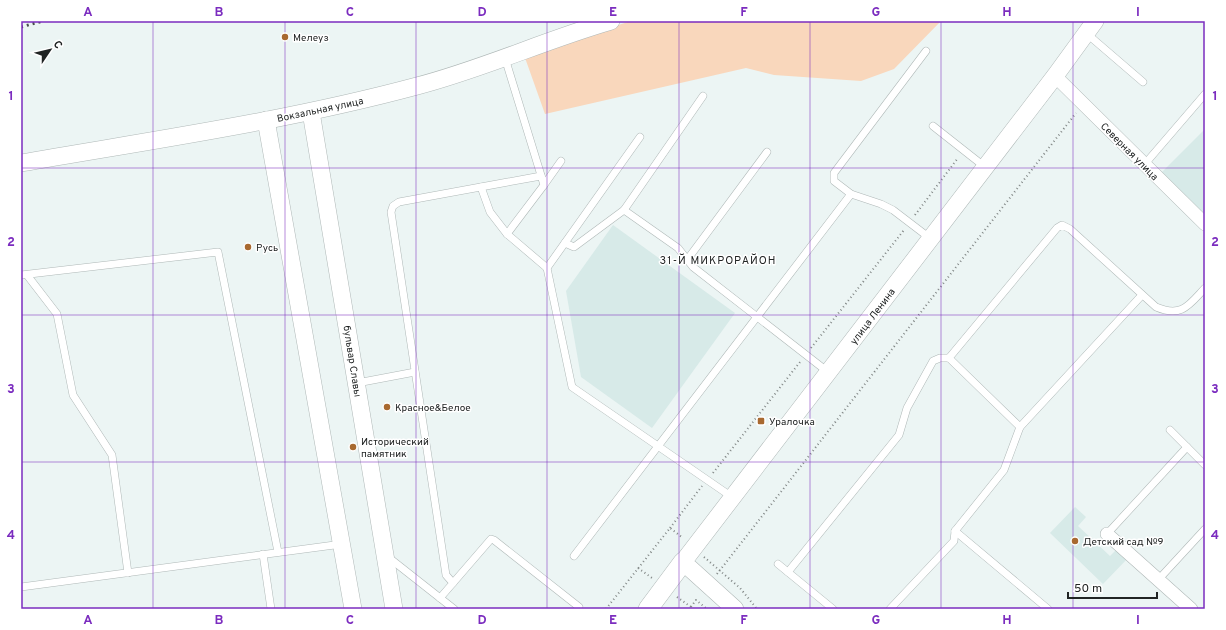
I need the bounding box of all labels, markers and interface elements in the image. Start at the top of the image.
text: A [83,5,93,21]
text: B [215,5,224,21]
text: C [346,5,354,21]
text: D [477,5,487,21]
text: E [609,5,617,21]
text: F [740,5,748,21]
text: G [872,5,881,21]
text: H [1002,5,1012,21]
text: I [1136,5,1140,21]
north arrow [30,30,70,70]
marker: Мелеуз [280,32,290,42]
place label: Мелеуз [293,32,329,45]
text: С [50,38,65,52]
text: 1 [8,89,14,105]
text: 1 [1212,89,1218,105]
street label: Вокзальная улица [276,95,365,126]
street label: Северная улица [1097,120,1161,184]
text: 2 [7,235,15,251]
text: 2 [1211,235,1219,251]
marker: Русь [243,242,253,252]
place label: Русь [256,242,278,255]
district label: 31-Й МИКРОРАЙОН [660,253,776,268]
street label: улица Ленина [848,286,899,348]
street label: бульвар Славы [339,324,364,398]
text: 3 [7,382,15,398]
text: 3 [1211,382,1219,398]
marker: Красное&Белое [382,402,392,412]
place label: Красное&Белое [395,402,471,415]
marker: Уралочка [756,416,766,426]
place label: Уралочка [769,416,815,429]
place label: Исторический памятник [361,436,429,461]
marker: Исторический памятник [348,442,358,452]
text: 4 [7,528,15,544]
text: 4 [1211,528,1219,544]
marker: Детский сад №9 [1070,536,1080,546]
place label: Детский сад №9 [1083,536,1164,549]
scale bar [1068,574,1157,600]
text: 50 m [1074,581,1102,597]
text: A [83,613,93,629]
text: B [215,613,224,629]
text: C [346,613,354,629]
text: D [477,613,487,629]
text: E [609,613,617,629]
text: F [740,613,748,629]
text: G [872,613,881,629]
text: H [1002,613,1012,629]
text: I [1136,613,1140,629]

